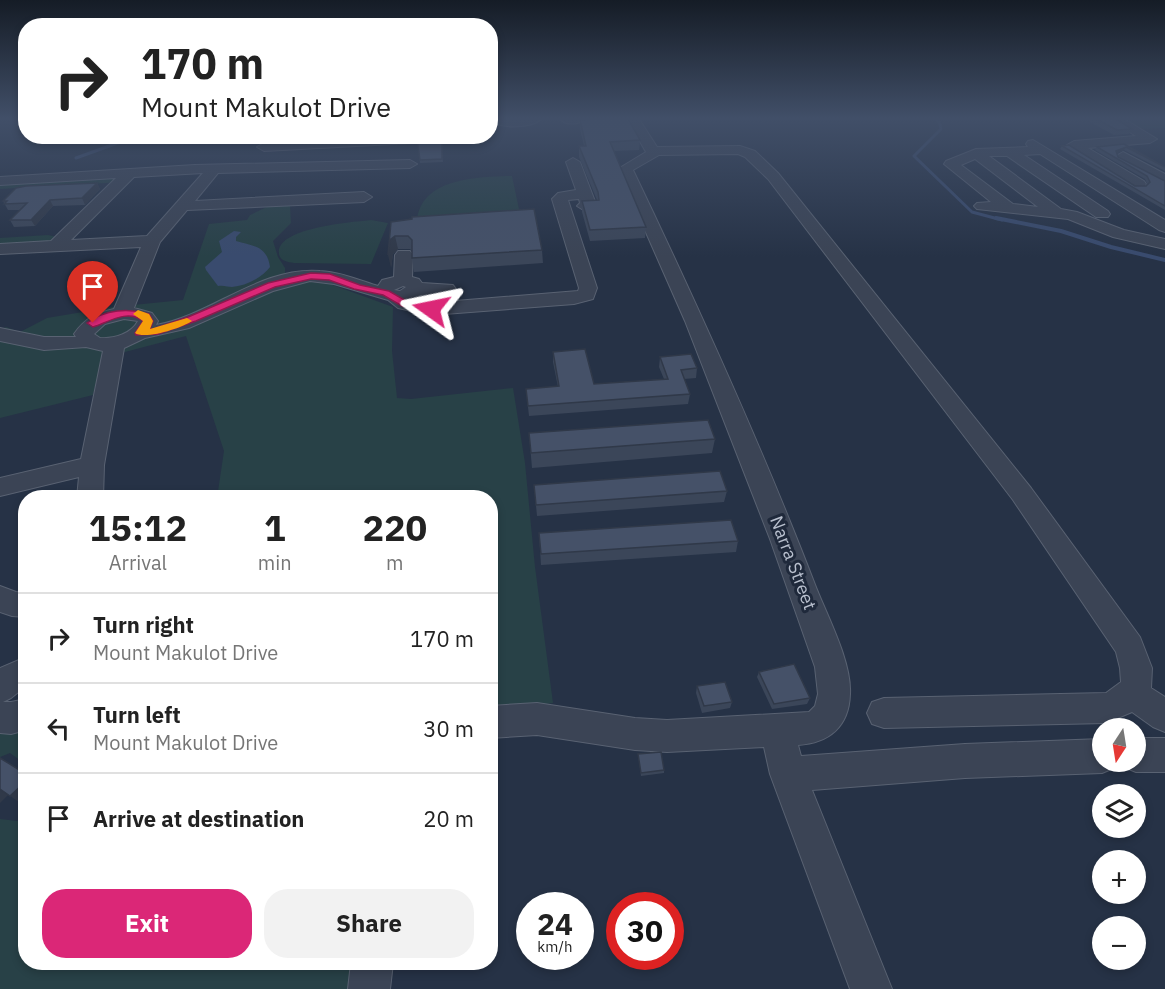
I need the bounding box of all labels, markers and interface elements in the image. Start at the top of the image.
text: 170 m [141,36,264,91]
icon: right [42,42,120,120]
text: Mount Makulot Drive [141,89,391,124]
pin [67,261,118,323]
icon: arrive [76,270,109,303]
position arrow [399,277,463,341]
text: 15:12 [89,504,187,551]
text: 1 [264,504,286,551]
text: 220 [362,504,427,551]
street label: Narra Street [765,513,822,613]
text: Arrival [109,549,167,576]
text: min [258,549,292,576]
text: m [386,549,404,576]
text: Turn right [93,610,194,639]
icon: right [42,622,75,655]
text: 170 m [410,624,474,653]
text: Mount Makulot Drive [93,639,278,666]
text: Turn left [93,700,181,729]
icon: left [42,712,75,745]
text: 30 m [423,714,474,743]
north arrow [1092,718,1146,772]
map controls [1092,718,1146,970]
text: Mount Makulot Drive [93,729,278,756]
button: layers [1092,784,1146,838]
icon: arrive [42,802,75,835]
text: Arrive at destination [93,804,304,833]
text: 20 m [423,804,474,833]
button: + [1092,850,1146,904]
button: Exit [42,889,252,958]
button: Share [264,889,474,958]
speed limit sign: 30 [606,892,684,970]
text: 24 [537,904,573,943]
button: − [1092,916,1146,970]
text: km/h [537,937,573,956]

